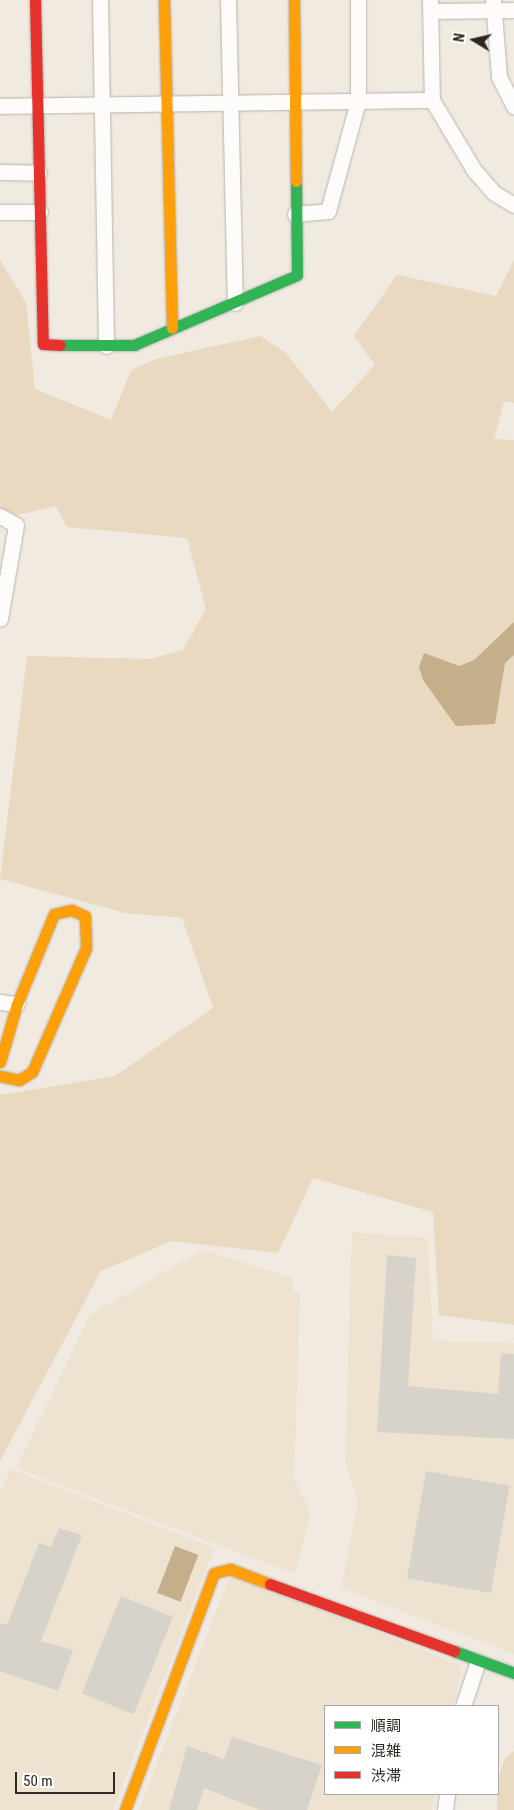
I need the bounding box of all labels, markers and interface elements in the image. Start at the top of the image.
north arrow [449,15,499,65]
text: N [451,32,468,43]
legend [324,1705,499,1795]
text: 順調 [371,1717,401,1735]
text: 混雑 [371,1742,401,1760]
scale bar [18,1762,118,1794]
text: 渋滞 [371,1767,401,1785]
text: 50 m [23,1772,53,1790]

